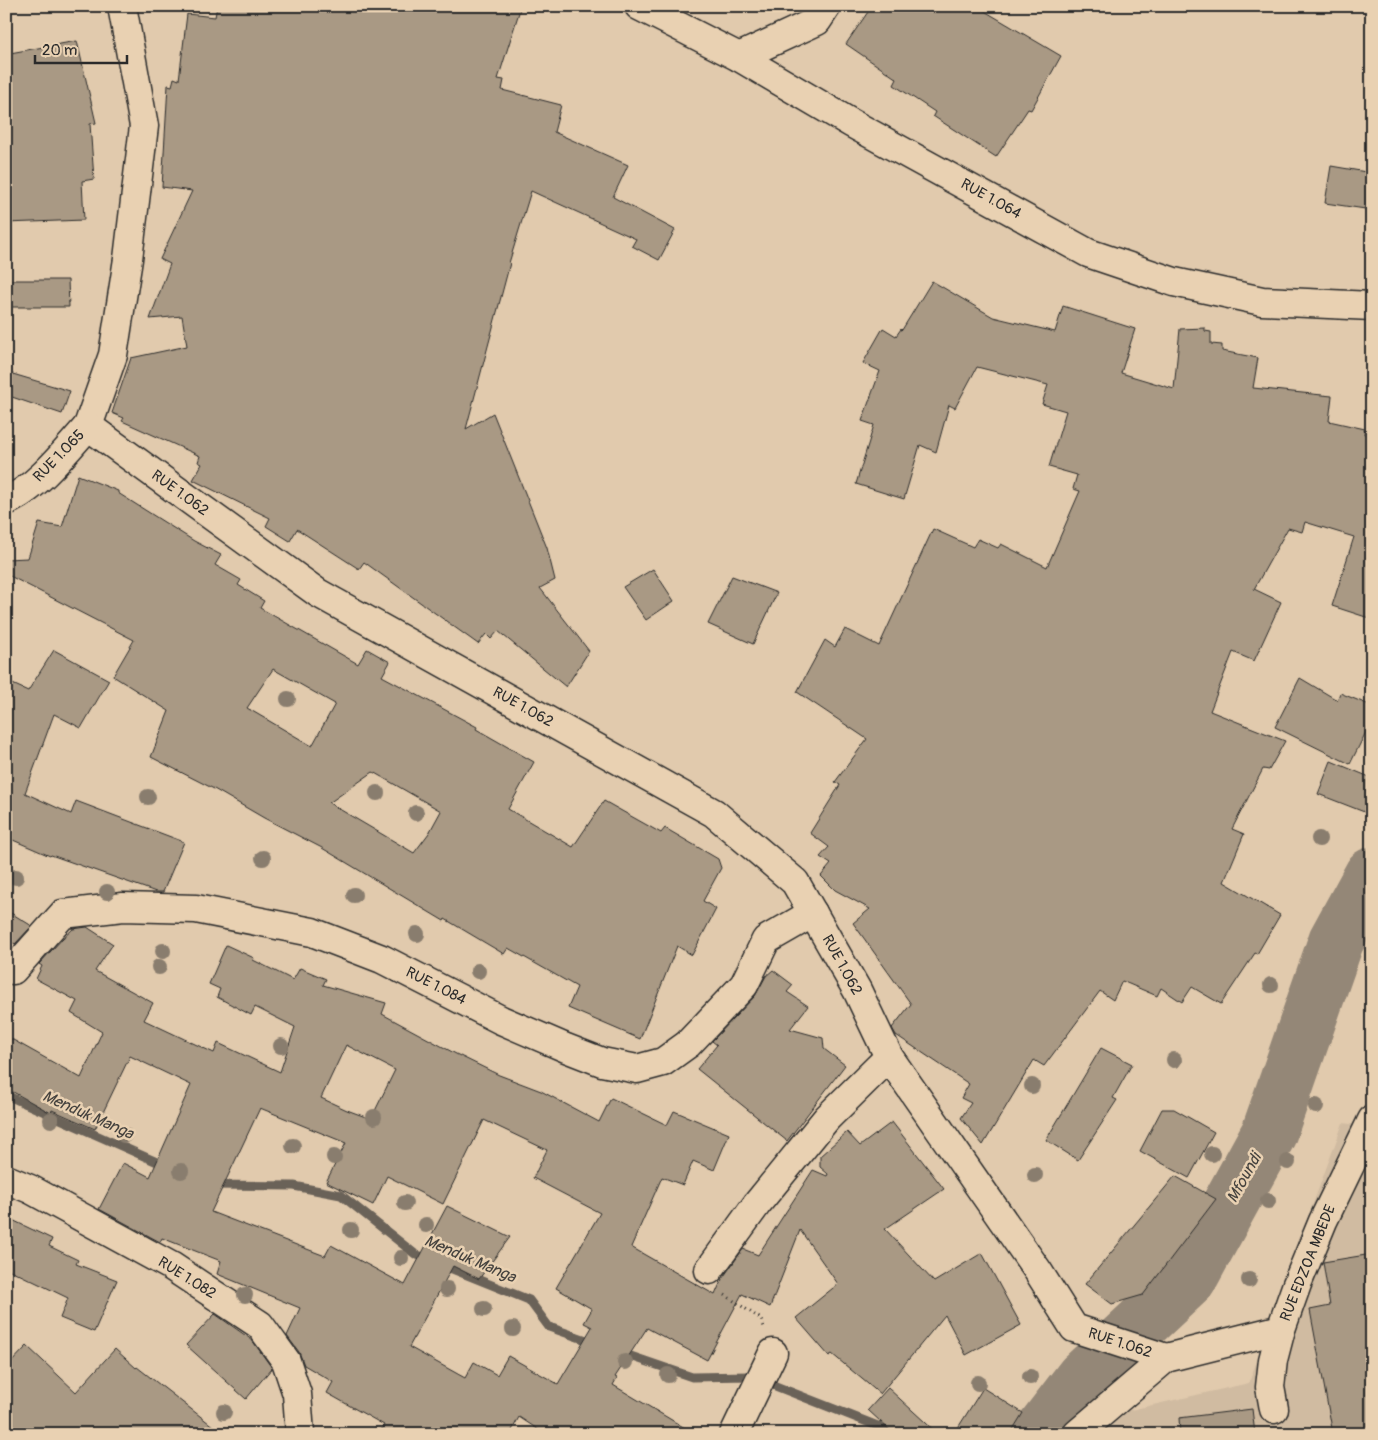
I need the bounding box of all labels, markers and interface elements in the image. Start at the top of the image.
scale bar [35,32,128,64]
text: 20 m [42,41,77,60]
street label: RUE 1.064 [957,175,1025,224]
street label: RUE 1.065 [29,426,89,486]
street label: RUE 1.062 [148,466,212,520]
street label: RUE 1.062 [489,683,557,731]
street label: RUE 1.062 [818,931,866,999]
street label: RUE 1.084 [403,963,470,1009]
water label: Menduk Manga [40,1086,138,1145]
water label: Mfoundi [1222,1148,1267,1206]
street label: RUE EDZOA MBEDE [1276,1202,1340,1324]
water label: Menduk Manga [421,1231,520,1288]
street label: RUE 1.082 [154,1253,220,1303]
street label: RUE 1.062 [1086,1324,1154,1362]

